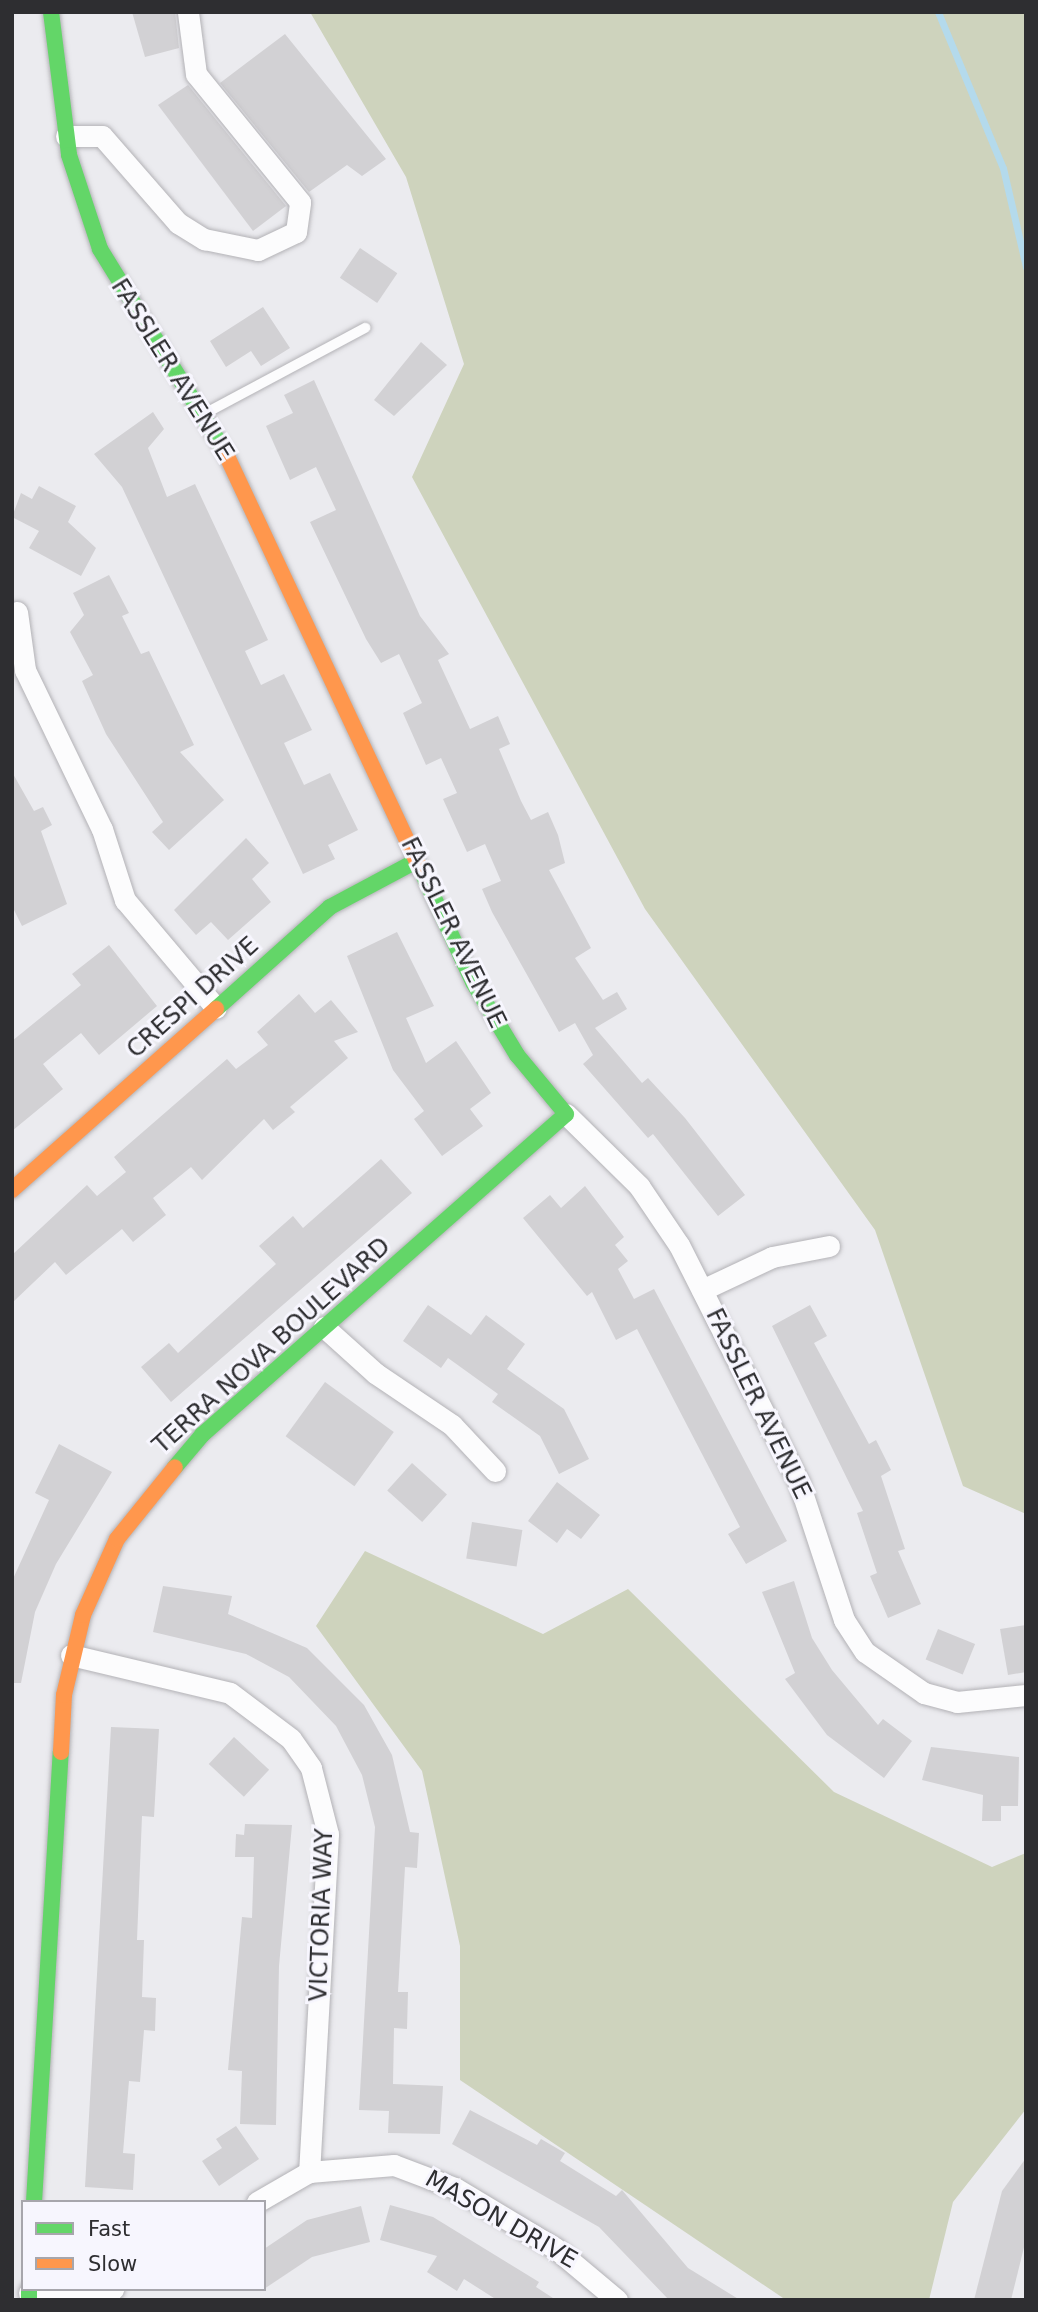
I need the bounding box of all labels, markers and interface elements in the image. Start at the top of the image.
street label: FASSLER AVENUE [105,274,239,466]
street label: FASSLER AVENUE [394,833,512,1033]
street label: CRESPI DRIVE [121,931,265,1065]
street label: TERRA NOVA BOULEVARD [148,1232,396,1460]
street label: FASSLER AVENUE [699,1304,817,1504]
street label: VICTORIA WAY [305,1828,339,2002]
street label: MASON DRIVE [420,2165,582,2275]
legend [21,2200,266,2291]
text: Fast [88,2217,130,2241]
text: Slow [88,2252,137,2276]

